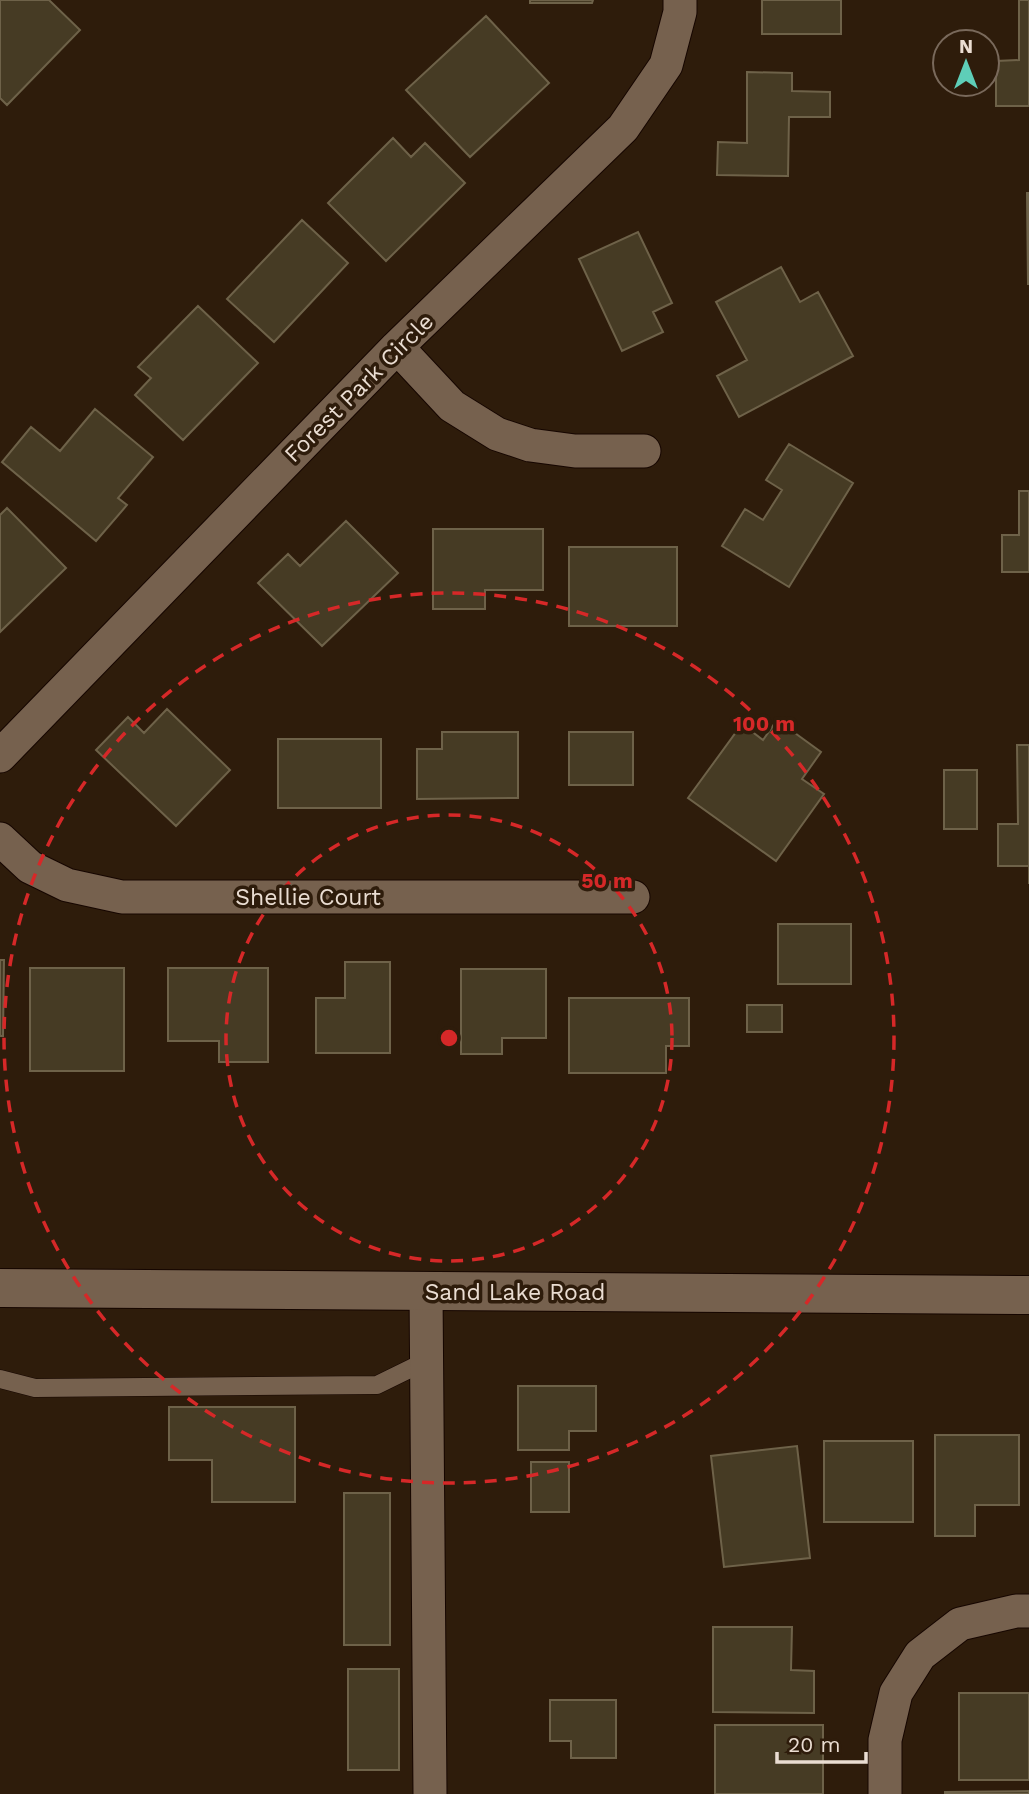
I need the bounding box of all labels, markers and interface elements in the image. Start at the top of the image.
north arrow [931,28,1001,98]
text: N [959,35,973,58]
street label: Forest Park Circle [279,308,439,468]
text: 100 m [733,711,795,736]
text: 50 m [581,868,633,893]
street label: Shellie Court [235,884,381,911]
centre of rings [437,1026,461,1050]
street label: Sand Lake Road [425,1279,605,1306]
scale bar [777,1720,866,1764]
text: 20 m [788,1732,840,1757]

